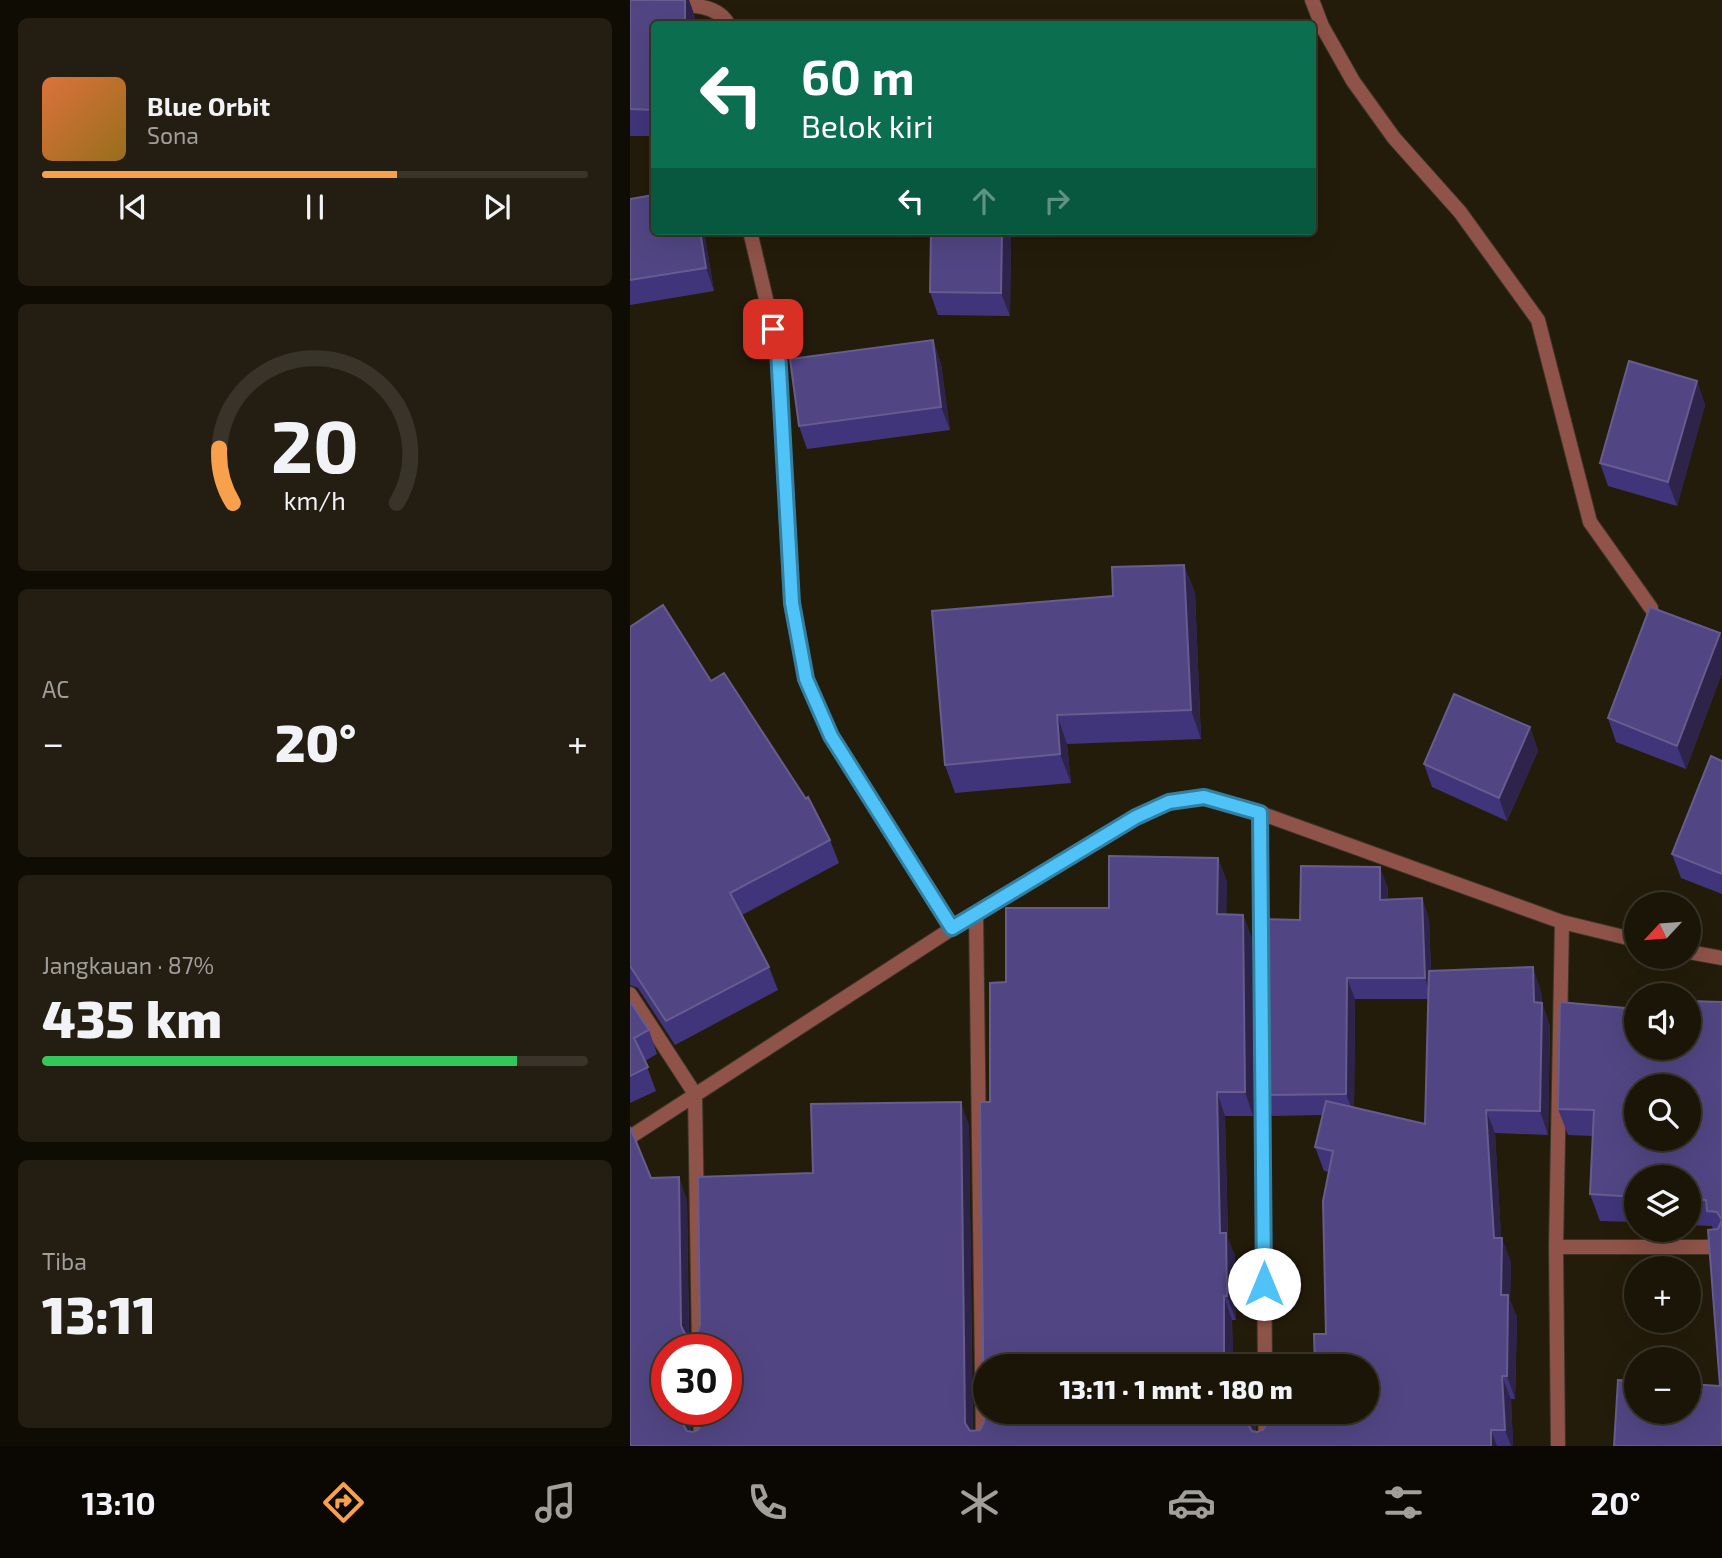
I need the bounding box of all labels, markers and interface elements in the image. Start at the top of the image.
text: 60 m [801,46,915,105]
icon: left [686,49,777,140]
text: Blue Orbit [147,90,270,121]
text: Belok kiri [801,106,934,144]
text: Sona [147,121,199,149]
icon: left [892,182,930,220]
icon: ahead [965,182,1003,220]
icon: right [1038,182,1076,220]
icon: previous [114,188,152,226]
icon: pause [296,188,334,226]
icon: next [478,188,516,226]
pin [743,299,803,359]
icon: arrive [754,310,792,348]
text: 20 [271,401,359,489]
text: km/h [284,485,346,515]
text: AC [42,675,69,703]
text: 20° [275,710,356,772]
text: − [42,719,64,765]
text: + [567,719,588,765]
north arrow [1624,892,1701,970]
map controls [1624,892,1701,1424]
text: Jangkauan · 87% [42,951,214,979]
button: sound [1624,983,1701,1060]
text: 435 km [42,986,222,1048]
button: search [1624,1074,1701,1151]
button: layers [1624,1165,1701,1242]
text: Tiba [42,1247,87,1275]
position arrow [1227,1247,1301,1321]
button: + [1624,1256,1701,1333]
text: 13:11 [42,1282,156,1344]
speed limit sign: 30 [651,1334,742,1425]
button: − [1624,1347,1701,1424]
text: 13:11 · 1 mnt · 180 m [1059,1373,1293,1404]
icon: directions [319,1478,368,1527]
icon: music [531,1478,580,1527]
icon: phone [743,1478,792,1527]
icon: climate [955,1478,1004,1527]
icon: car [1167,1478,1216,1527]
icon: filters [1379,1478,1428,1527]
text: 13:10 [81,1483,156,1521]
text: 20° [1591,1483,1640,1521]

